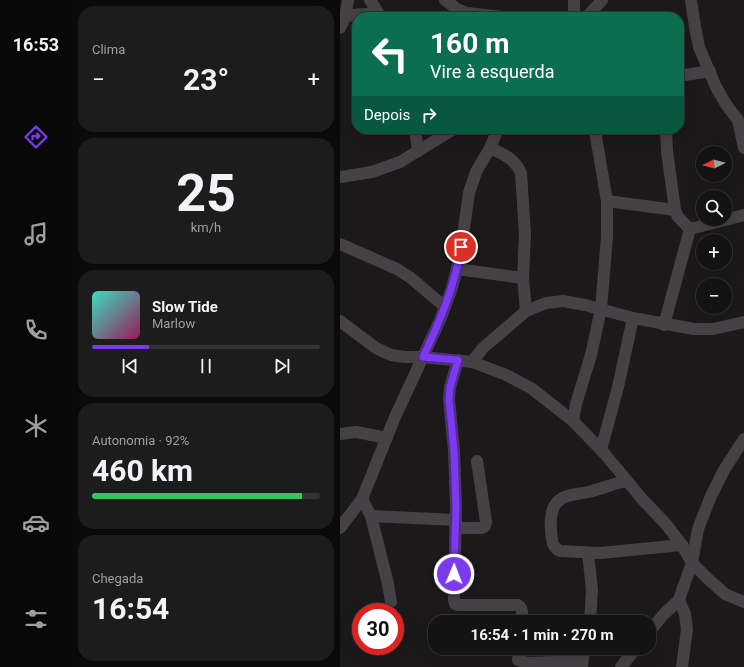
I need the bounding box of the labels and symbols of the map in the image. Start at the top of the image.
north arrow [696,146,732,182]
pin [444,230,478,264]
position arrow [433,553,475,595]
speed limit sign: 30 [352,603,404,655]

